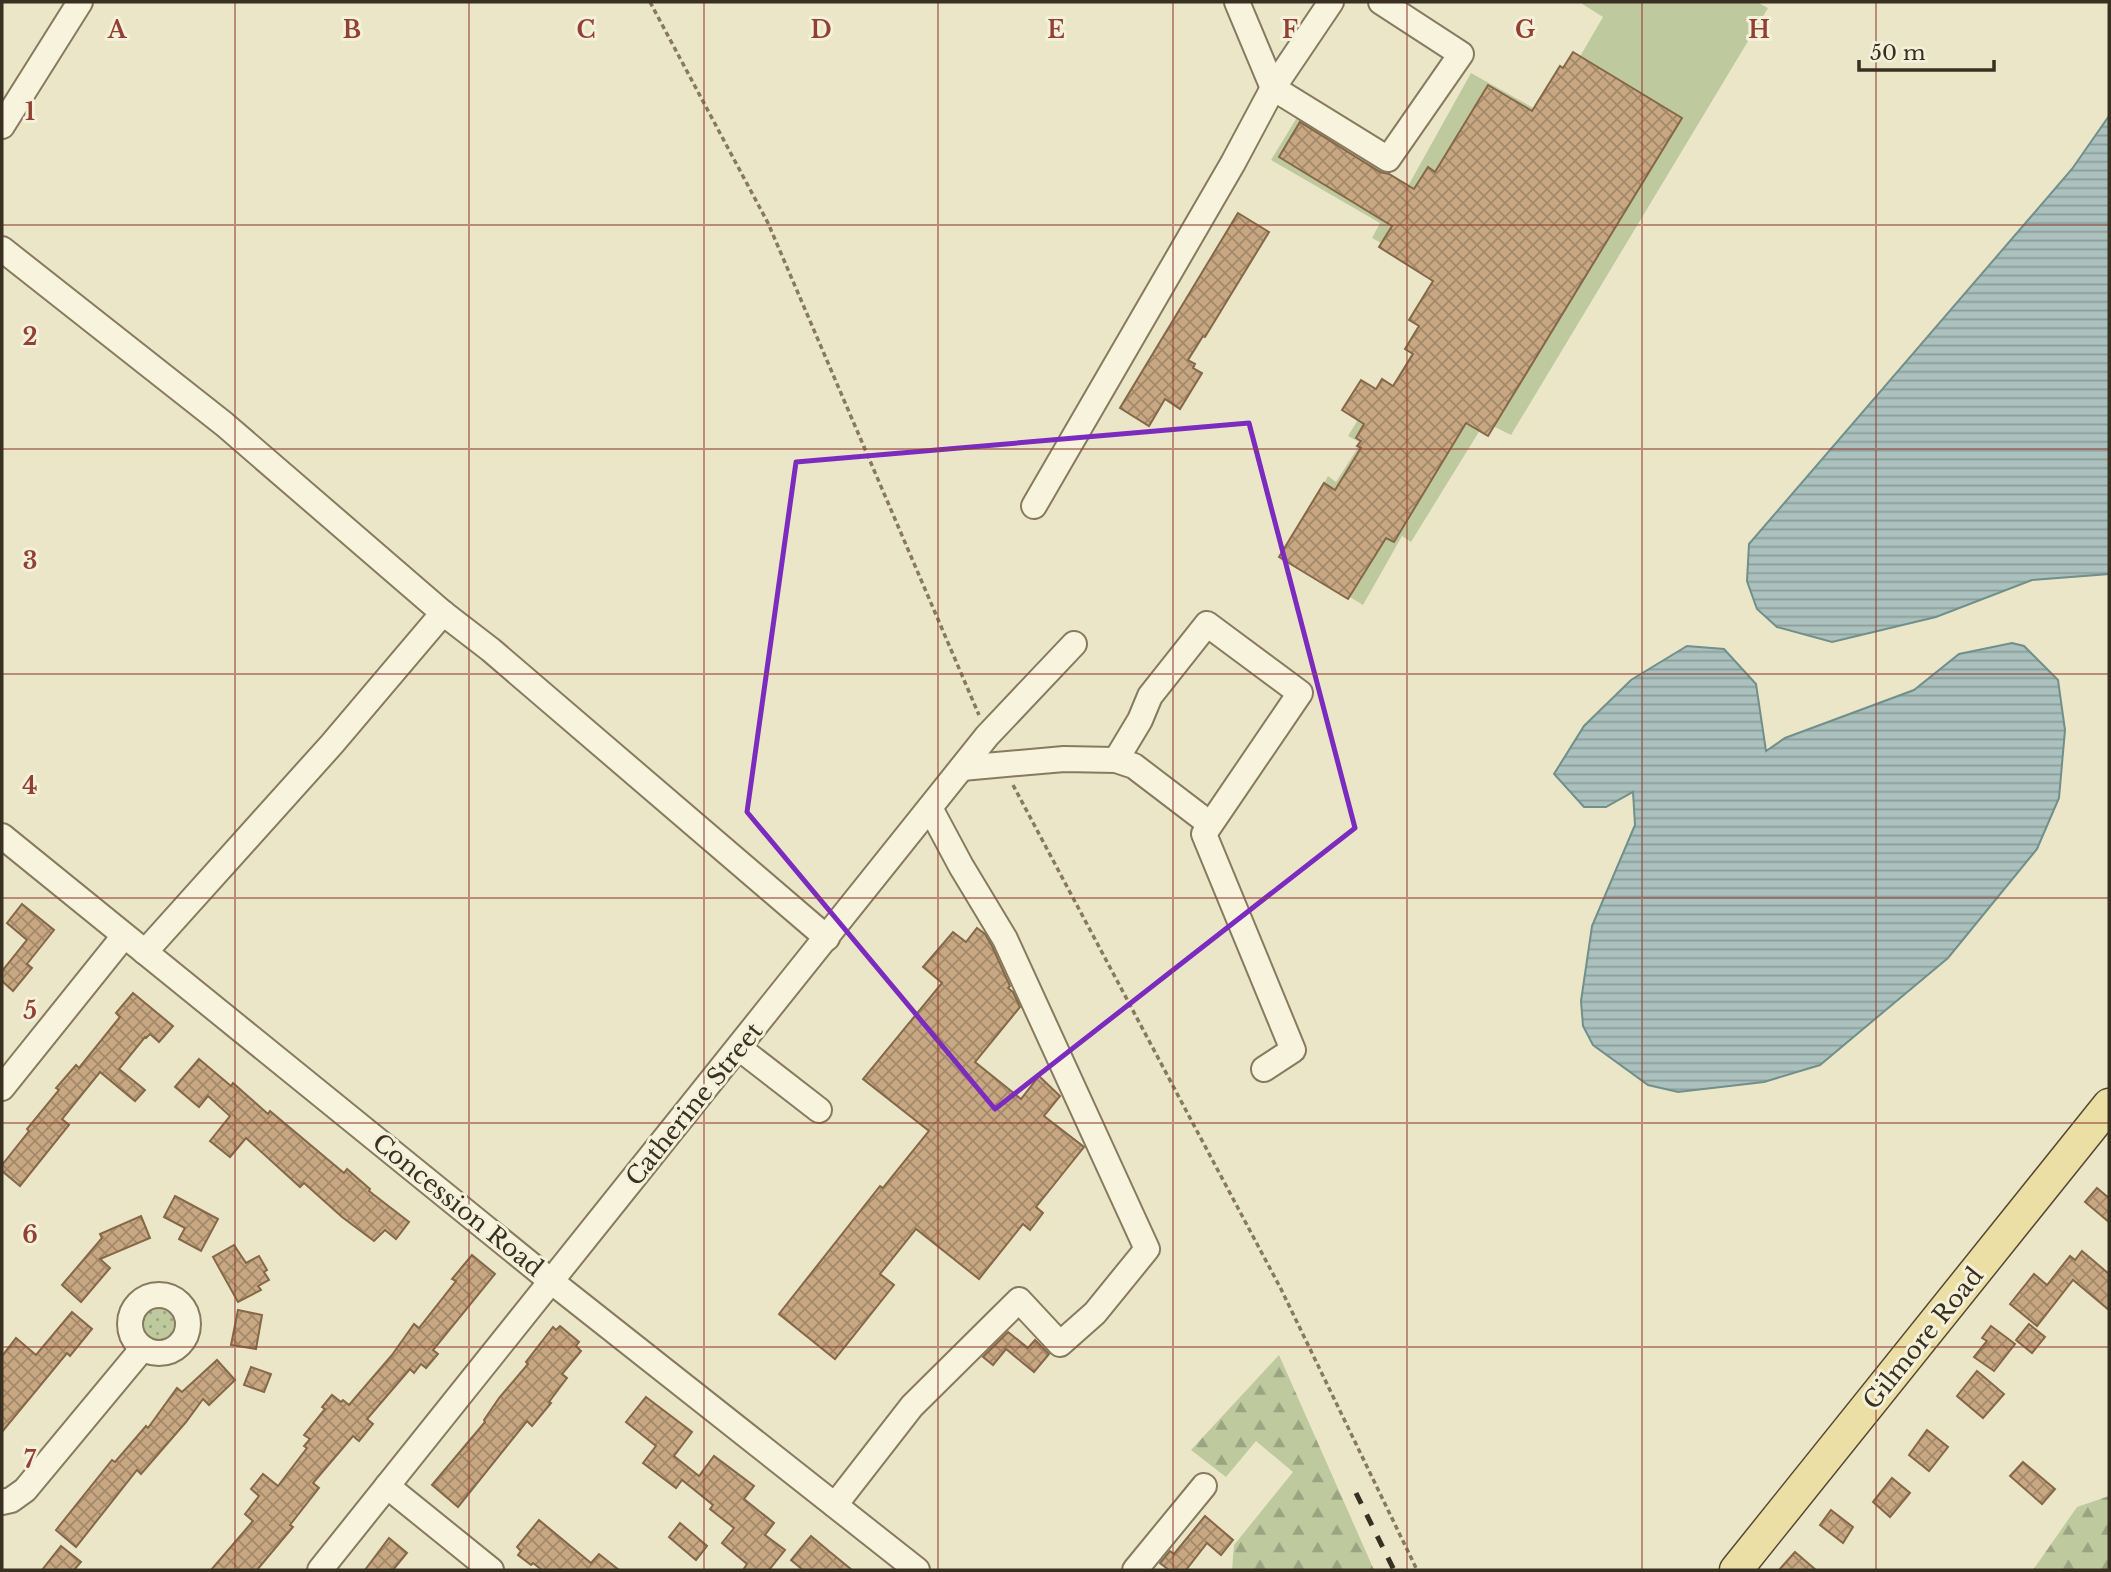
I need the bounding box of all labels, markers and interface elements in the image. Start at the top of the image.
text: A [107,16,128,44]
text: B [343,16,361,44]
text: C [577,16,595,44]
text: D [810,16,832,44]
text: E [1047,16,1065,44]
text: F [1282,16,1298,44]
text: G [1515,16,1535,44]
text: H [1748,16,1770,44]
scale bar [1859,28,1994,72]
text: 50 m [1870,40,1926,66]
text: 1 [25,98,35,126]
text: 2 [23,323,37,351]
text: 3 [23,547,37,575]
text: 4 [22,772,38,800]
text: 5 [23,997,37,1025]
street label: Catherine Street [620,1017,768,1191]
street label: Concession Road [367,1127,549,1283]
text: 6 [22,1221,38,1249]
street label: Gilmore Road [1857,1261,1989,1415]
text: 7 [24,1446,37,1474]

